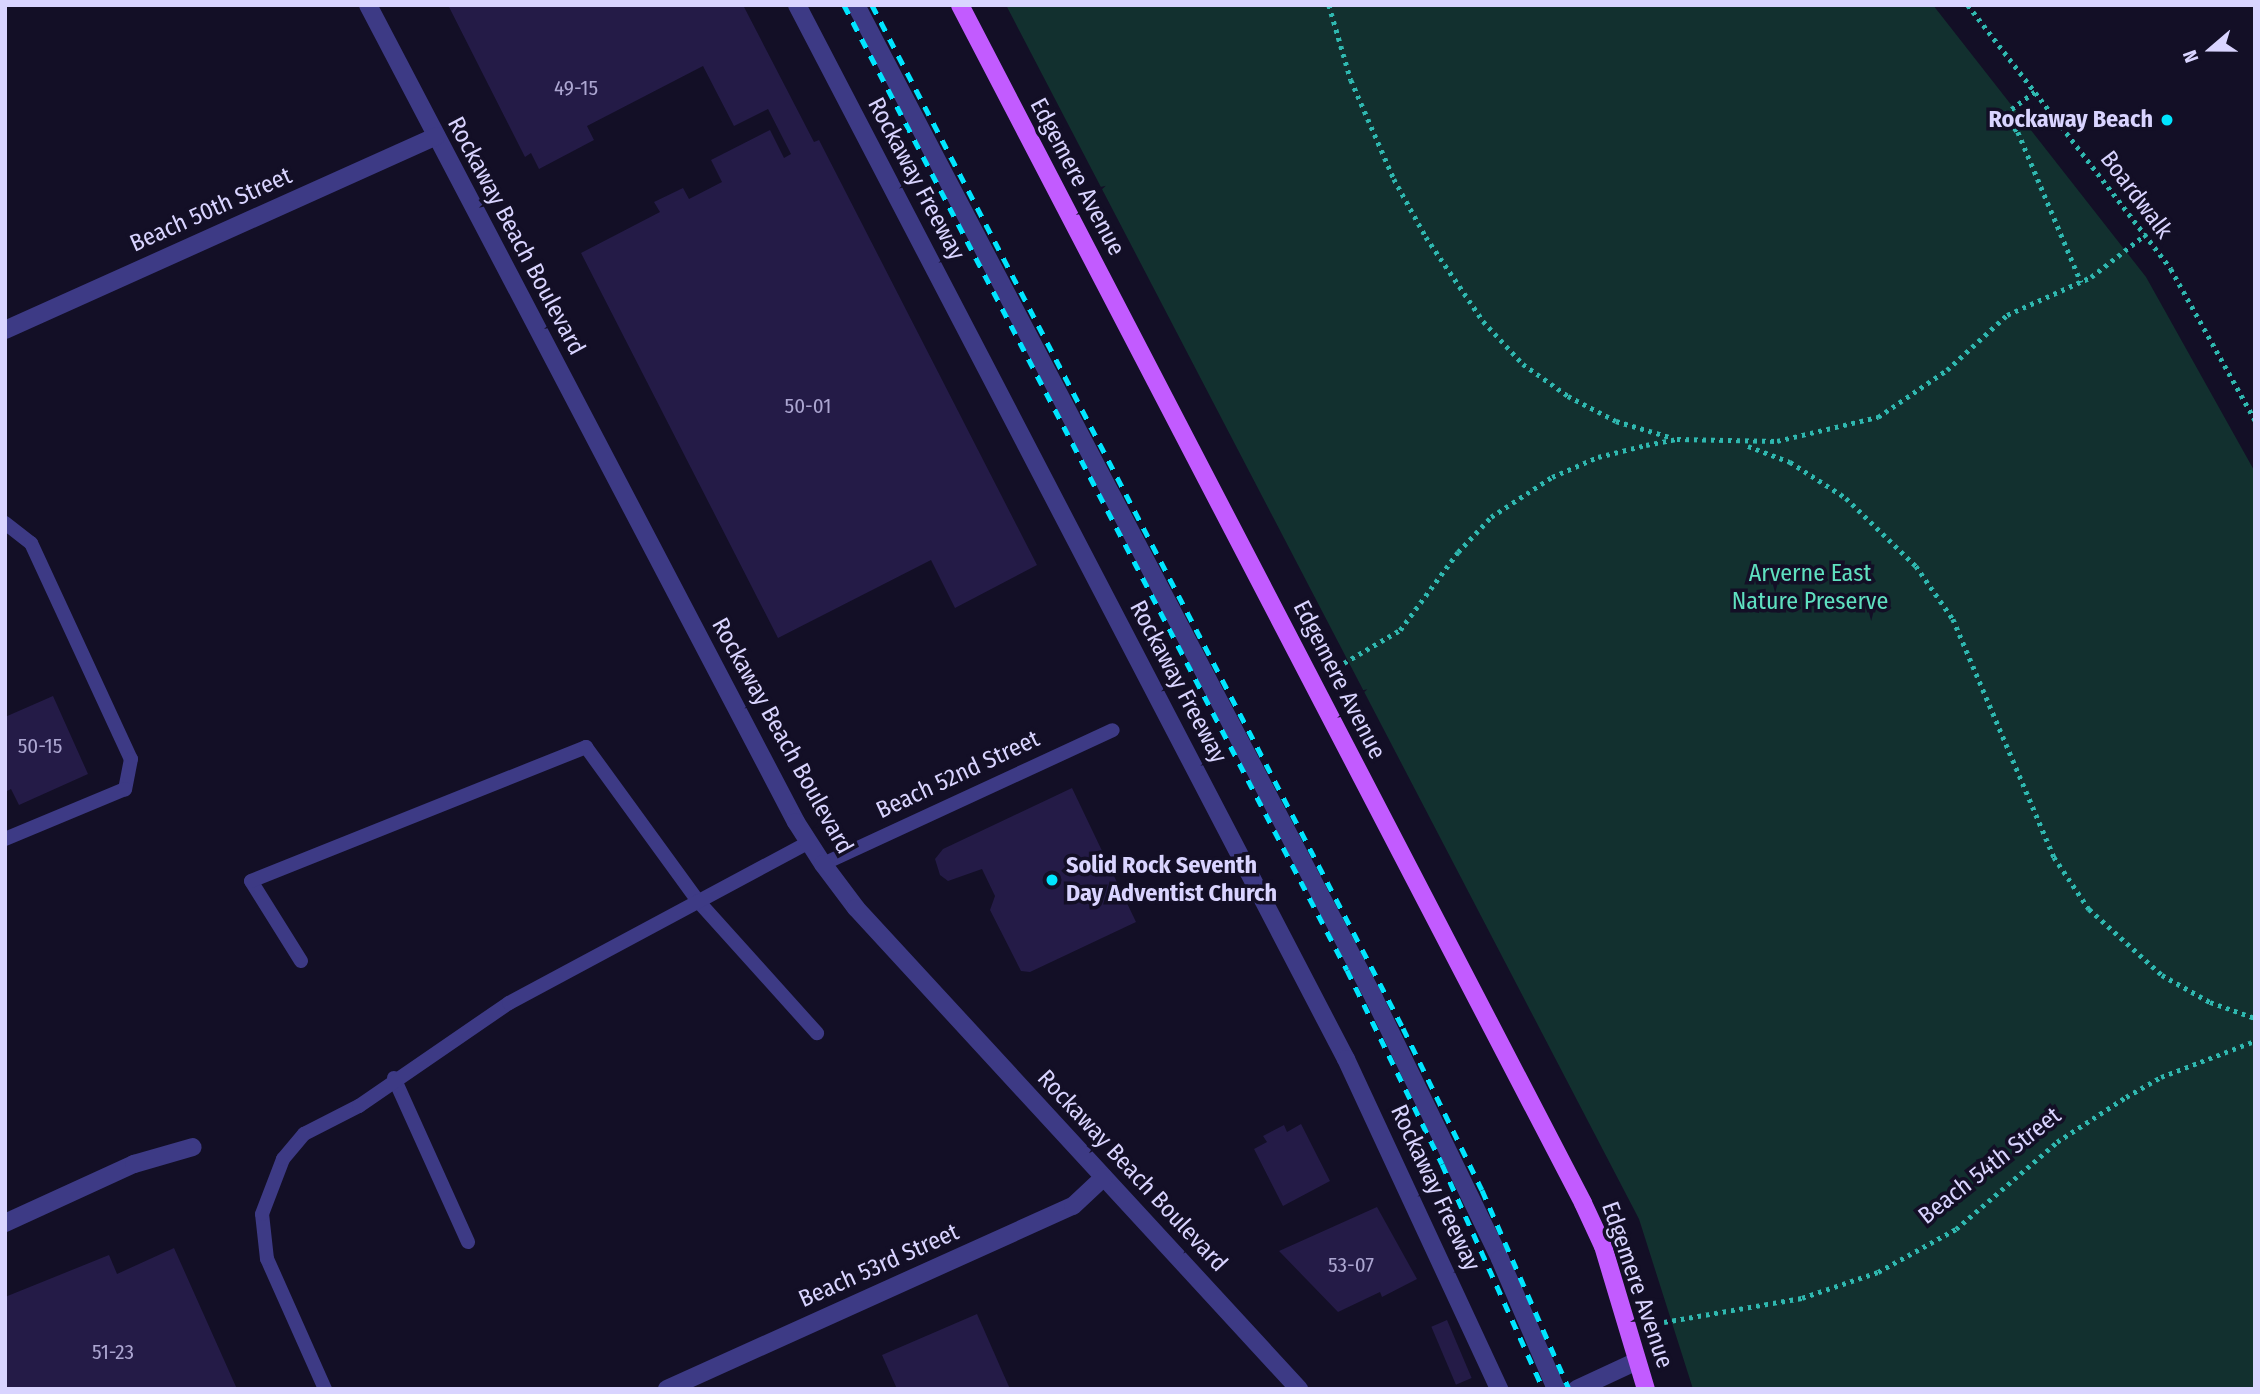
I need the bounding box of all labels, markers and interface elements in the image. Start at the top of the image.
north arrow [2176,14,2246,84]
text: N [2178,47,2204,66]
house number: 49-15 [554,75,598,101]
street label: Rockaway Freeway [861,93,971,265]
street label: Edgemere Avenue [1023,93,1131,261]
place label: Rockaway Beach [1988,106,2153,134]
street label: Rockaway Beach Boulevard [441,112,591,360]
marker: Rockaway Beach [2159,112,2175,128]
street label: Boardwalk [2094,145,2178,245]
street label: Beach 50th Street [126,162,296,258]
house number: 50-01 [785,393,831,419]
park label: Arverne East Nature Preserve [1732,560,1888,616]
street label: Rockaway Freeway [1123,596,1233,768]
street label: Edgemere Avenue [1287,596,1391,764]
street label: Rockaway Beach Boulevard [705,613,859,859]
street label: Beach 52nd Street [872,725,1044,825]
house number: 50-15 [18,733,62,759]
place label: Solid Rock Seventh Day Adventist Church [1066,852,1277,908]
marker: Solid Rock Seventh Day Adventist Church [1044,872,1060,888]
street label: Rockaway Beach Boulevard [1031,1064,1233,1278]
street label: Rockaway Freeway [1384,1100,1486,1276]
street label: Beach 54th Street [1913,1101,2067,1231]
street label: Edgemere Avenue [1595,1198,1679,1372]
street label: Beach 53rd Street [795,1218,963,1314]
house number: 53-07 [1328,1252,1374,1278]
house number: 51-23 [92,1339,134,1365]

